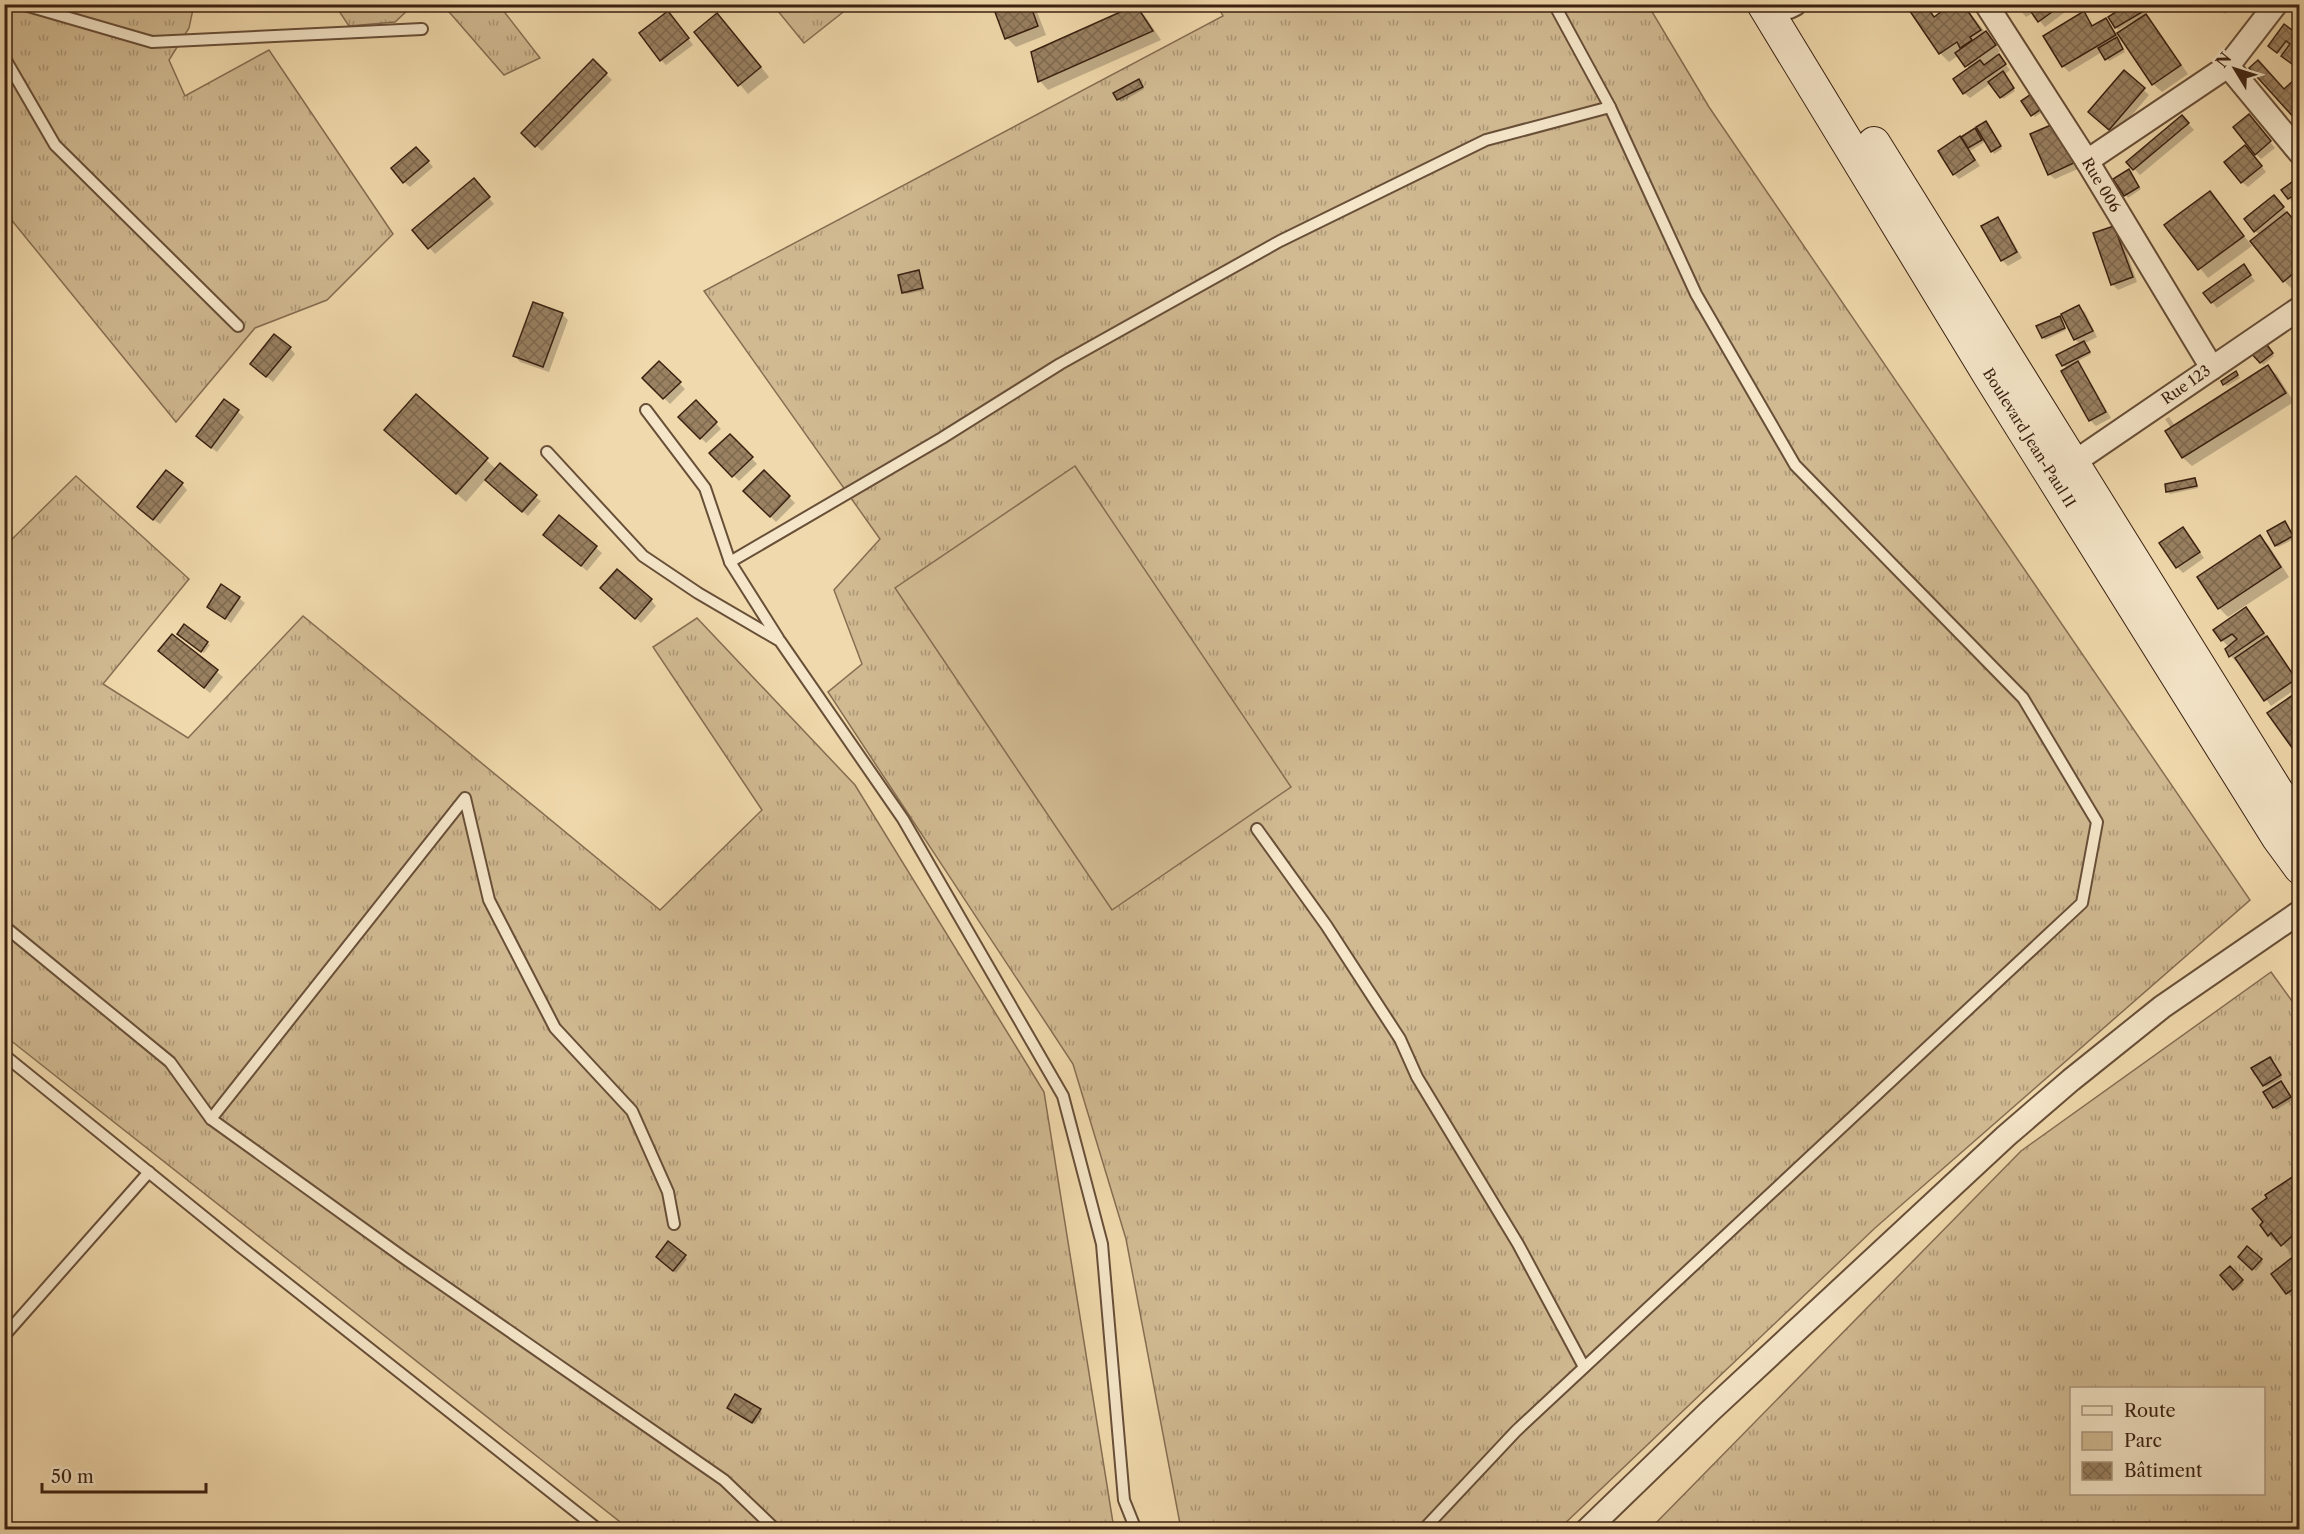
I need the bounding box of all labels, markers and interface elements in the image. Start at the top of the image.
north arrow [2205,39,2265,99]
text: N [2211,48,2235,71]
street label: Rue 006 [2078,154,2125,216]
street label: Rue 123 [2157,361,2214,408]
street label: Boulevard Jean-Paul II [1979,365,2080,511]
legend [2070,1387,2265,1495]
text: Route [2124,1400,2176,1422]
text: Parc [2124,1430,2162,1452]
scale bar [42,1456,206,1494]
text: Bâtiment [2124,1460,2203,1482]
text: 50 m [51,1466,94,1488]

